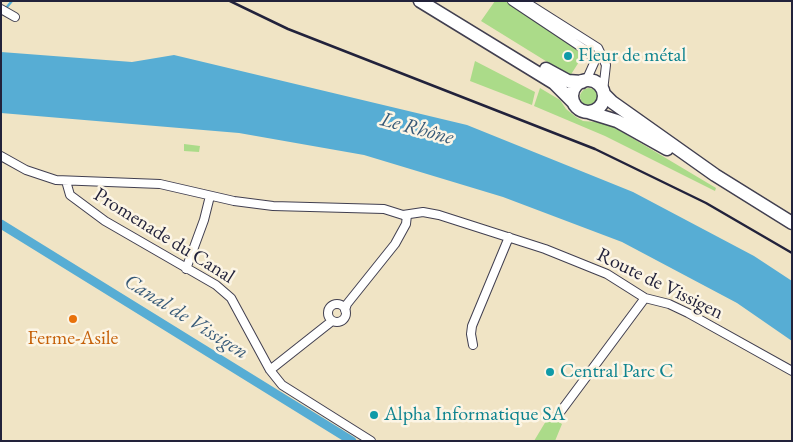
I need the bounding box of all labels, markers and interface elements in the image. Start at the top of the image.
place label: Fleur de métal [578,44,686,68]
marker: Fleur de métal [562,50,574,62]
water label: Le Rhône [378,107,456,151]
street label: Promenade du Canal [89,183,239,289]
street label: Route de Vissigen [593,243,727,325]
water label: Canal de Vissigen [119,269,253,365]
marker: Ferme-Asile [67,313,79,325]
place label: Ferme-Asile [28,327,118,351]
place label: Central Parc C [560,360,673,384]
marker: Central Parc C [544,366,556,378]
place label: Alpha Informatique SA [384,403,565,427]
marker: Alpha Informatique SA [368,409,380,421]

